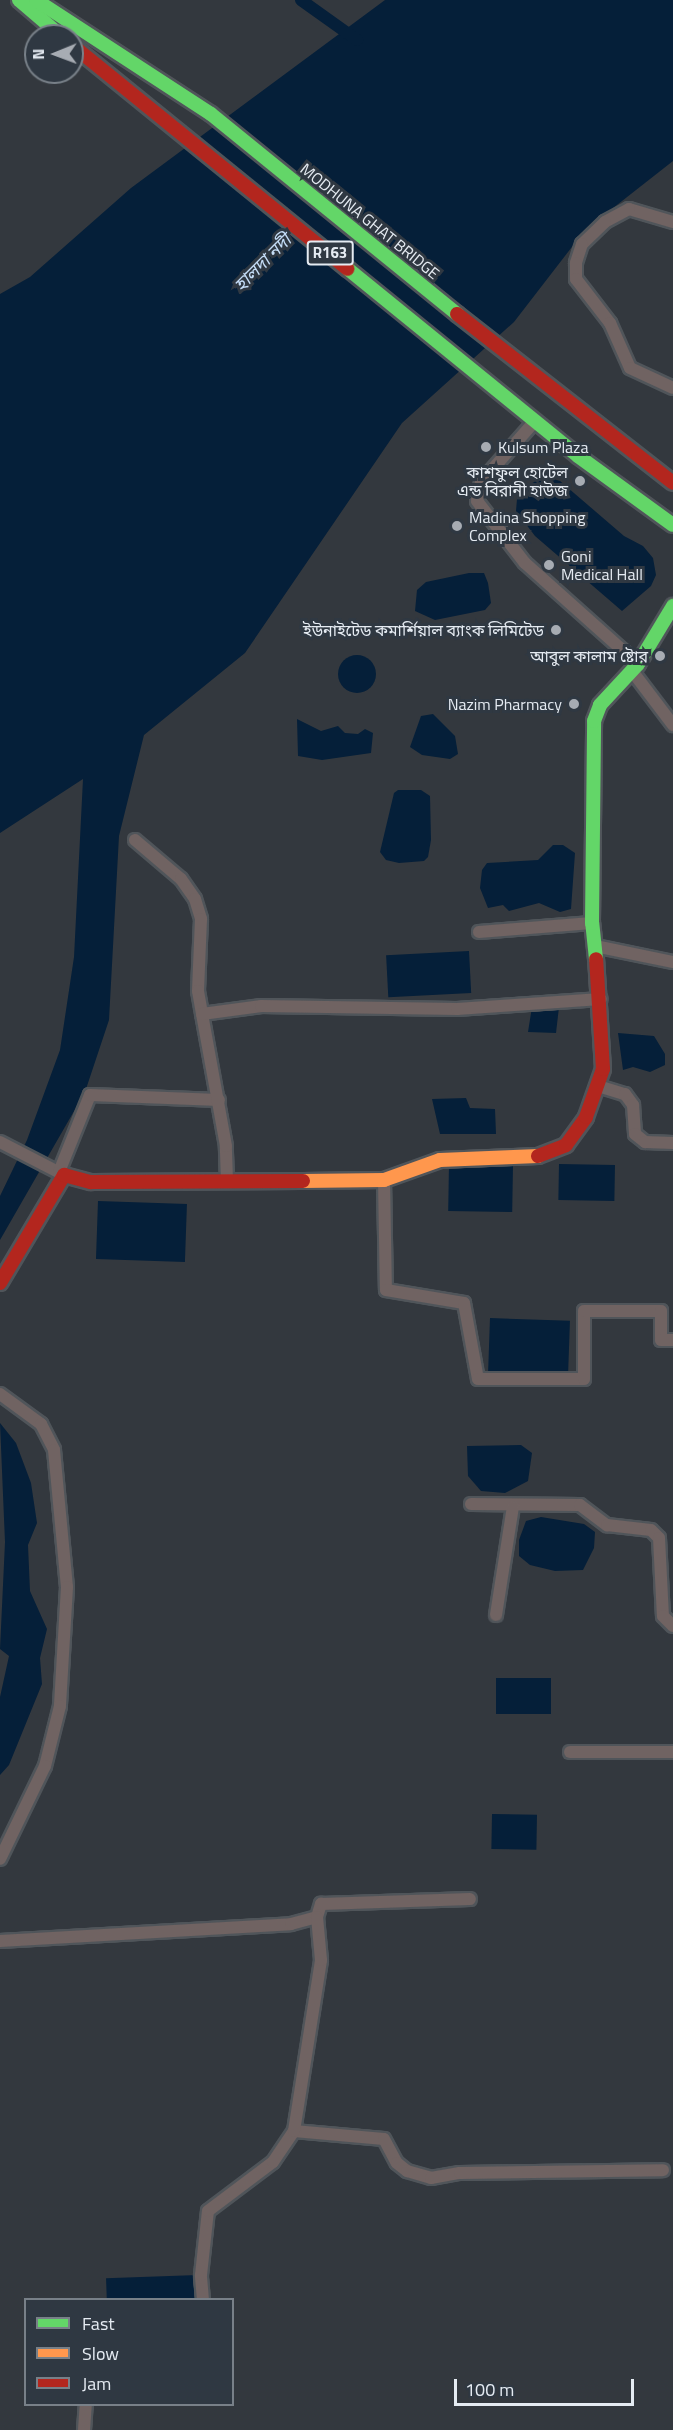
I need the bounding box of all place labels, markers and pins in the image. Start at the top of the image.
place label: Kulsum Plaza [498,437,588,457]
marker: Kulsum Plaza [479,440,493,454]
place label: কাশফুল হোটেল এন্ড বিরানী হাউজ [457,462,568,500]
marker: কাশফুল হোটেল এন্ড বিরানী হাউজ [573,474,587,488]
place label: Madina Shopping Complex [469,507,585,545]
marker: Madina Shopping Complex [450,519,464,533]
place label: Goni Medical Hall [561,546,643,584]
marker: Goni Medical Hall [542,558,556,572]
place label: ইউনাইটেড কমার্শিয়াল ব্যাংক লিমিটেড [303,620,544,640]
marker: ইউনাইটেড কমার্শিয়াল ব্যাংক লিমিটেড [549,623,563,637]
place label: আবুল কালাম ষ্টোর [530,646,648,666]
marker: আবুল কালাম ষ্টোর [653,649,667,663]
place label: Nazim Pharmacy [448,694,562,714]
marker: Nazim Pharmacy [567,697,581,711]

